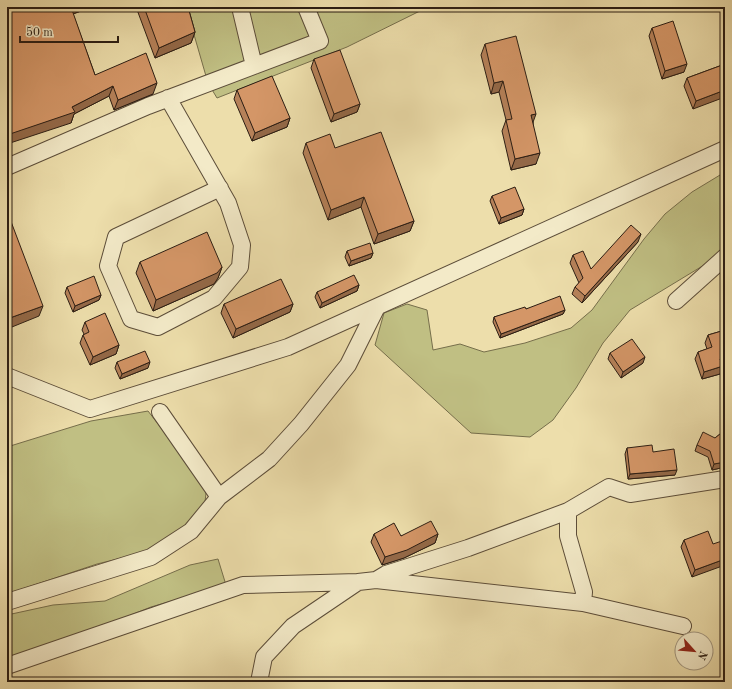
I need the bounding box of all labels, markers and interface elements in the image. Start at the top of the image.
scale bar [20,18,118,44]
text: 50 m [26,26,53,39]
north arrow [674,631,714,671]
text: N [694,649,708,662]

